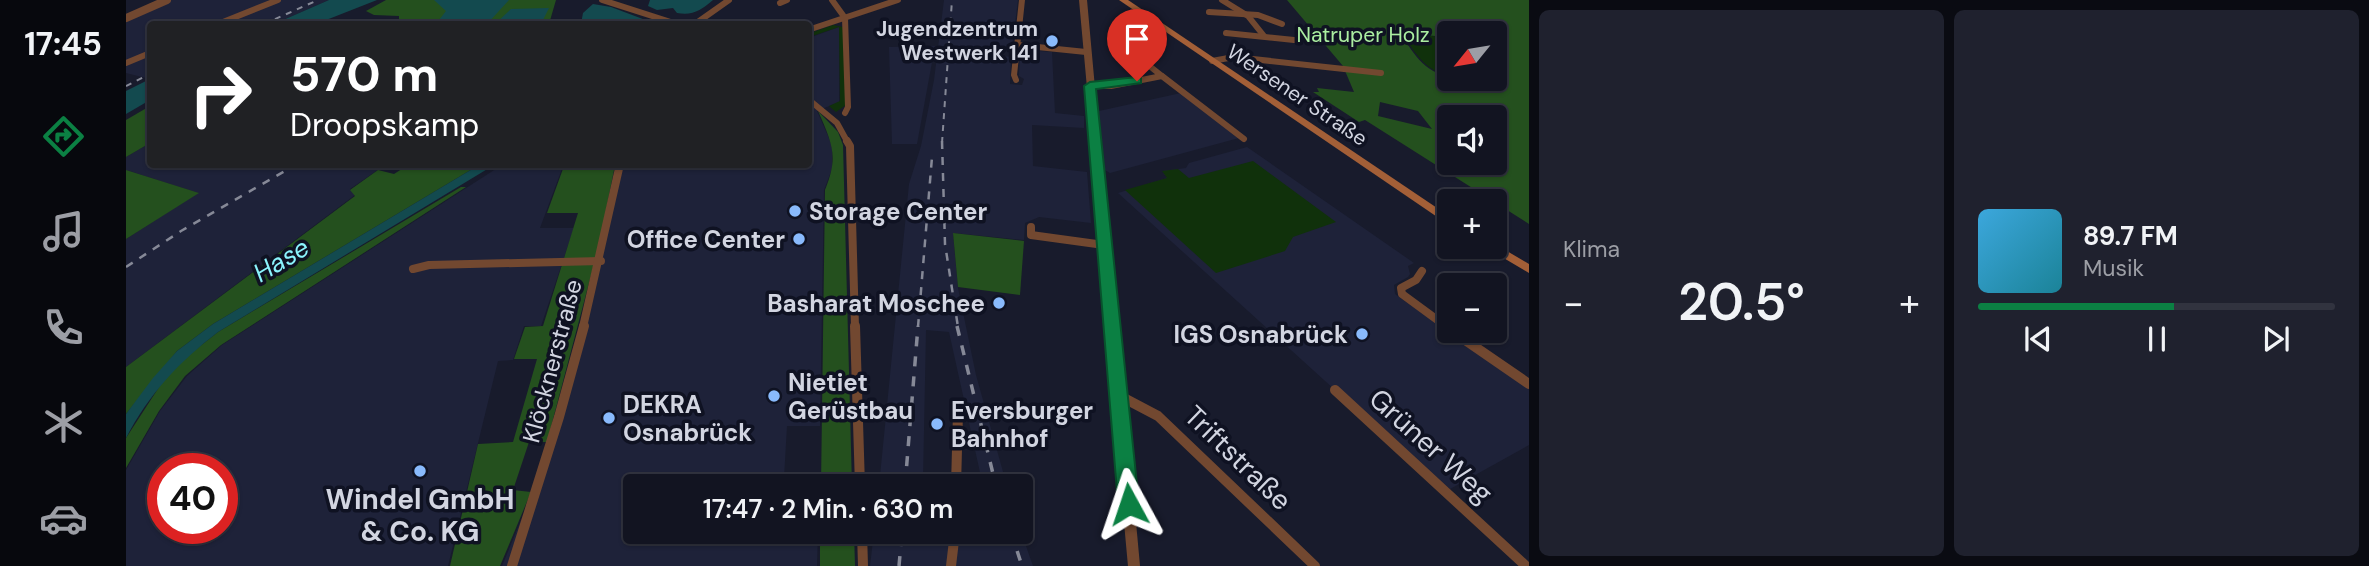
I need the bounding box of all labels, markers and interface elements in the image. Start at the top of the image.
pin [1107,9,1167,81]
place label: Jugendzentrum Westwerk 141 [876,15,1038,67]
icon: arrive [1118,20,1156,58]
park label: Natruper Holz [1296,21,1430,49]
north arrow [1437,21,1507,91]
map controls [1437,21,1507,343]
text: 17:45 [24,23,102,65]
marker: Jugendzentrum Westwerk 141 [1044,33,1060,49]
street label: Wersener Straße [1221,38,1373,152]
text: 570 m [290,42,438,106]
icon: right [175,49,266,140]
text: Droopskamp [290,104,479,146]
button: sound [1437,105,1507,175]
icon: directions [39,112,88,161]
button: + [1437,189,1507,259]
place label: Storage Center [809,196,988,227]
marker: Storage Center [787,203,803,219]
icon: music [39,207,88,256]
text: 89.7 FM [2083,219,2178,253]
place label: Office Center [627,224,785,255]
water label: Hase [247,230,315,290]
marker: Office Center [791,231,807,247]
text: Klima [1563,234,1620,264]
text: Musik [2083,253,2144,283]
text: 20.5° [1678,268,1805,336]
button: − [1437,273,1507,343]
street label: Klöcknerstraße [515,276,589,446]
text: − [1563,278,1584,328]
text: + [1899,278,1920,328]
place label: Basharat Moschee [767,288,985,319]
marker: Basharat Moschee [991,295,1007,311]
icon: phone [39,303,88,352]
place label: IGS Osnabrück [1173,319,1348,350]
icon: previous [2019,320,2057,358]
icon: pause [2138,320,2176,358]
icon: next [2257,320,2295,358]
marker: IGS Osnabrück [1354,326,1370,342]
place label: Nietiet Gerüstbau [788,367,913,426]
street label: Grüner Weg [1361,381,1501,511]
marker: Nietiet Gerüstbau [766,388,782,404]
place label: DEKRA Osnabrück [623,389,752,448]
place label: Eversburger Bahnhof [951,395,1093,454]
icon: climate [39,398,88,447]
street label: Triftstraße [1176,398,1300,518]
marker: DEKRA Osnabrück [601,410,617,426]
marker: Eversburger Bahnhof [929,416,945,432]
speed limit sign: 40 [147,453,238,544]
marker: Windel GmbH & Co. KG [412,463,428,479]
position arrow [1092,467,1166,541]
place label: Windel GmbH & Co. KG [325,481,515,550]
text: 17:47 · 2 Min. · 630 m [703,492,953,526]
icon: car [39,494,88,543]

